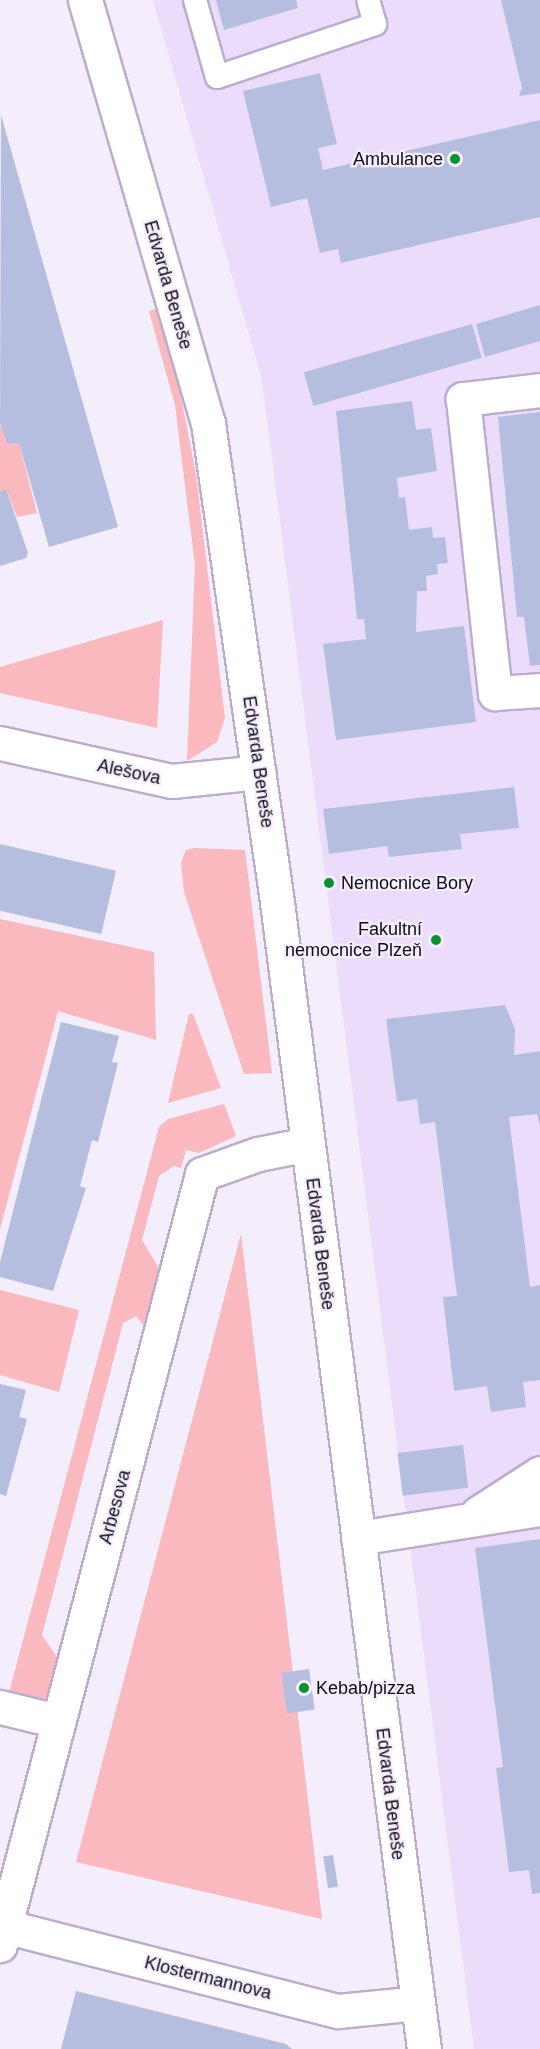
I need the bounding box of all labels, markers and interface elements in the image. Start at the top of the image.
place label: Ambulance [353,148,443,170]
marker: Ambulance [448,152,462,166]
street label: Edvarda Beneše [139,218,197,352]
street label: Edvarda Beneše [238,695,278,829]
street label: Alešova [95,755,163,789]
place label: Nemocnice Bory [341,872,473,894]
marker: Nemocnice Bory [322,876,336,890]
place label: Fakultní nemocnice Plzeň [285,919,422,962]
marker: Fakultní nemocnice Plzeň [427,931,445,949]
street label: Edvarda Beneše [301,1177,339,1311]
street label: Arbesova [95,1467,135,1547]
place label: Kebab/pizza [316,1677,415,1699]
marker: Kebab/pizza [297,1681,311,1695]
street label: Edvarda Beneše [371,1727,409,1861]
street label: Klostermannova [142,1952,274,2004]

